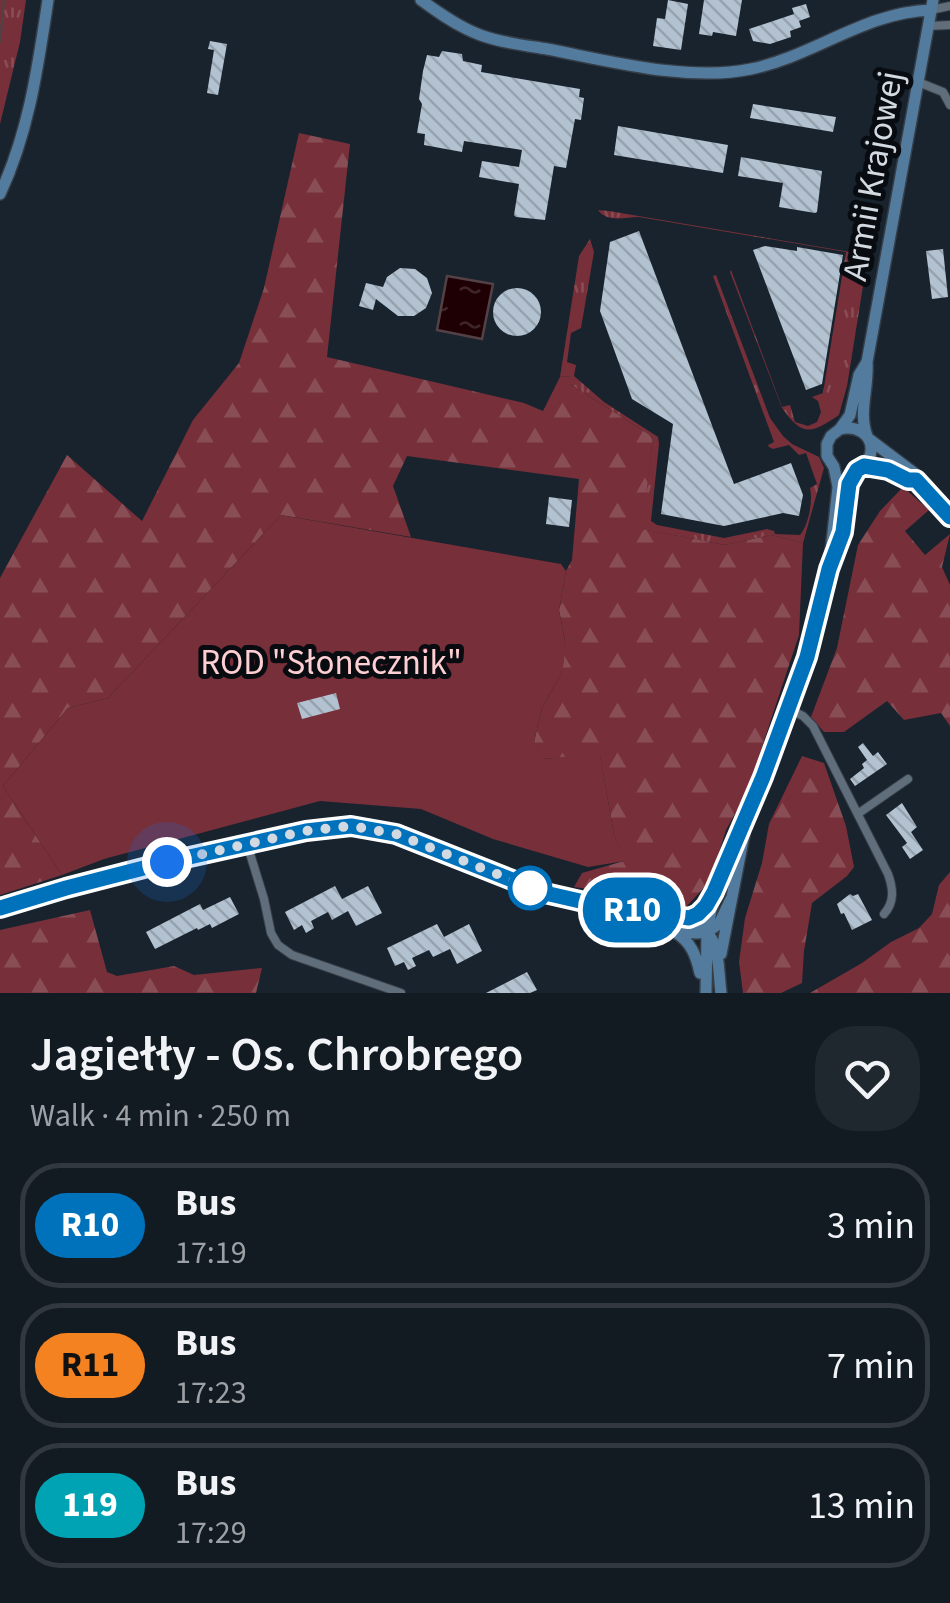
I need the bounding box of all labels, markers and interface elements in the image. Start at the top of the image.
street label: Armii Krajowej [830,67,916,285]
park label: ROD "Słonecznik" [200,638,462,688]
your location [142,837,192,887]
unlabelled marker [509,867,551,909]
line badge: R10 [574,878,690,942]
text: R10 [603,885,661,935]
text: Jagiełły - Os. Chrobrego [30,1021,523,1089]
button: heart [815,1026,920,1131]
text: Walk · 4 min · 250 m [30,1093,291,1139]
text: Bus [175,1176,236,1230]
text: 3 min [827,1199,915,1253]
text: R10 [61,1200,119,1250]
text: 17:19 [175,1230,247,1276]
text: Bus [175,1316,236,1370]
text: 7 min [827,1339,915,1393]
text: R11 [61,1340,119,1390]
text: 17:23 [175,1370,247,1416]
text: Bus [175,1456,236,1510]
text: 13 min [808,1479,915,1533]
text: 119 [62,1480,118,1530]
text: 17:29 [175,1510,247,1556]

